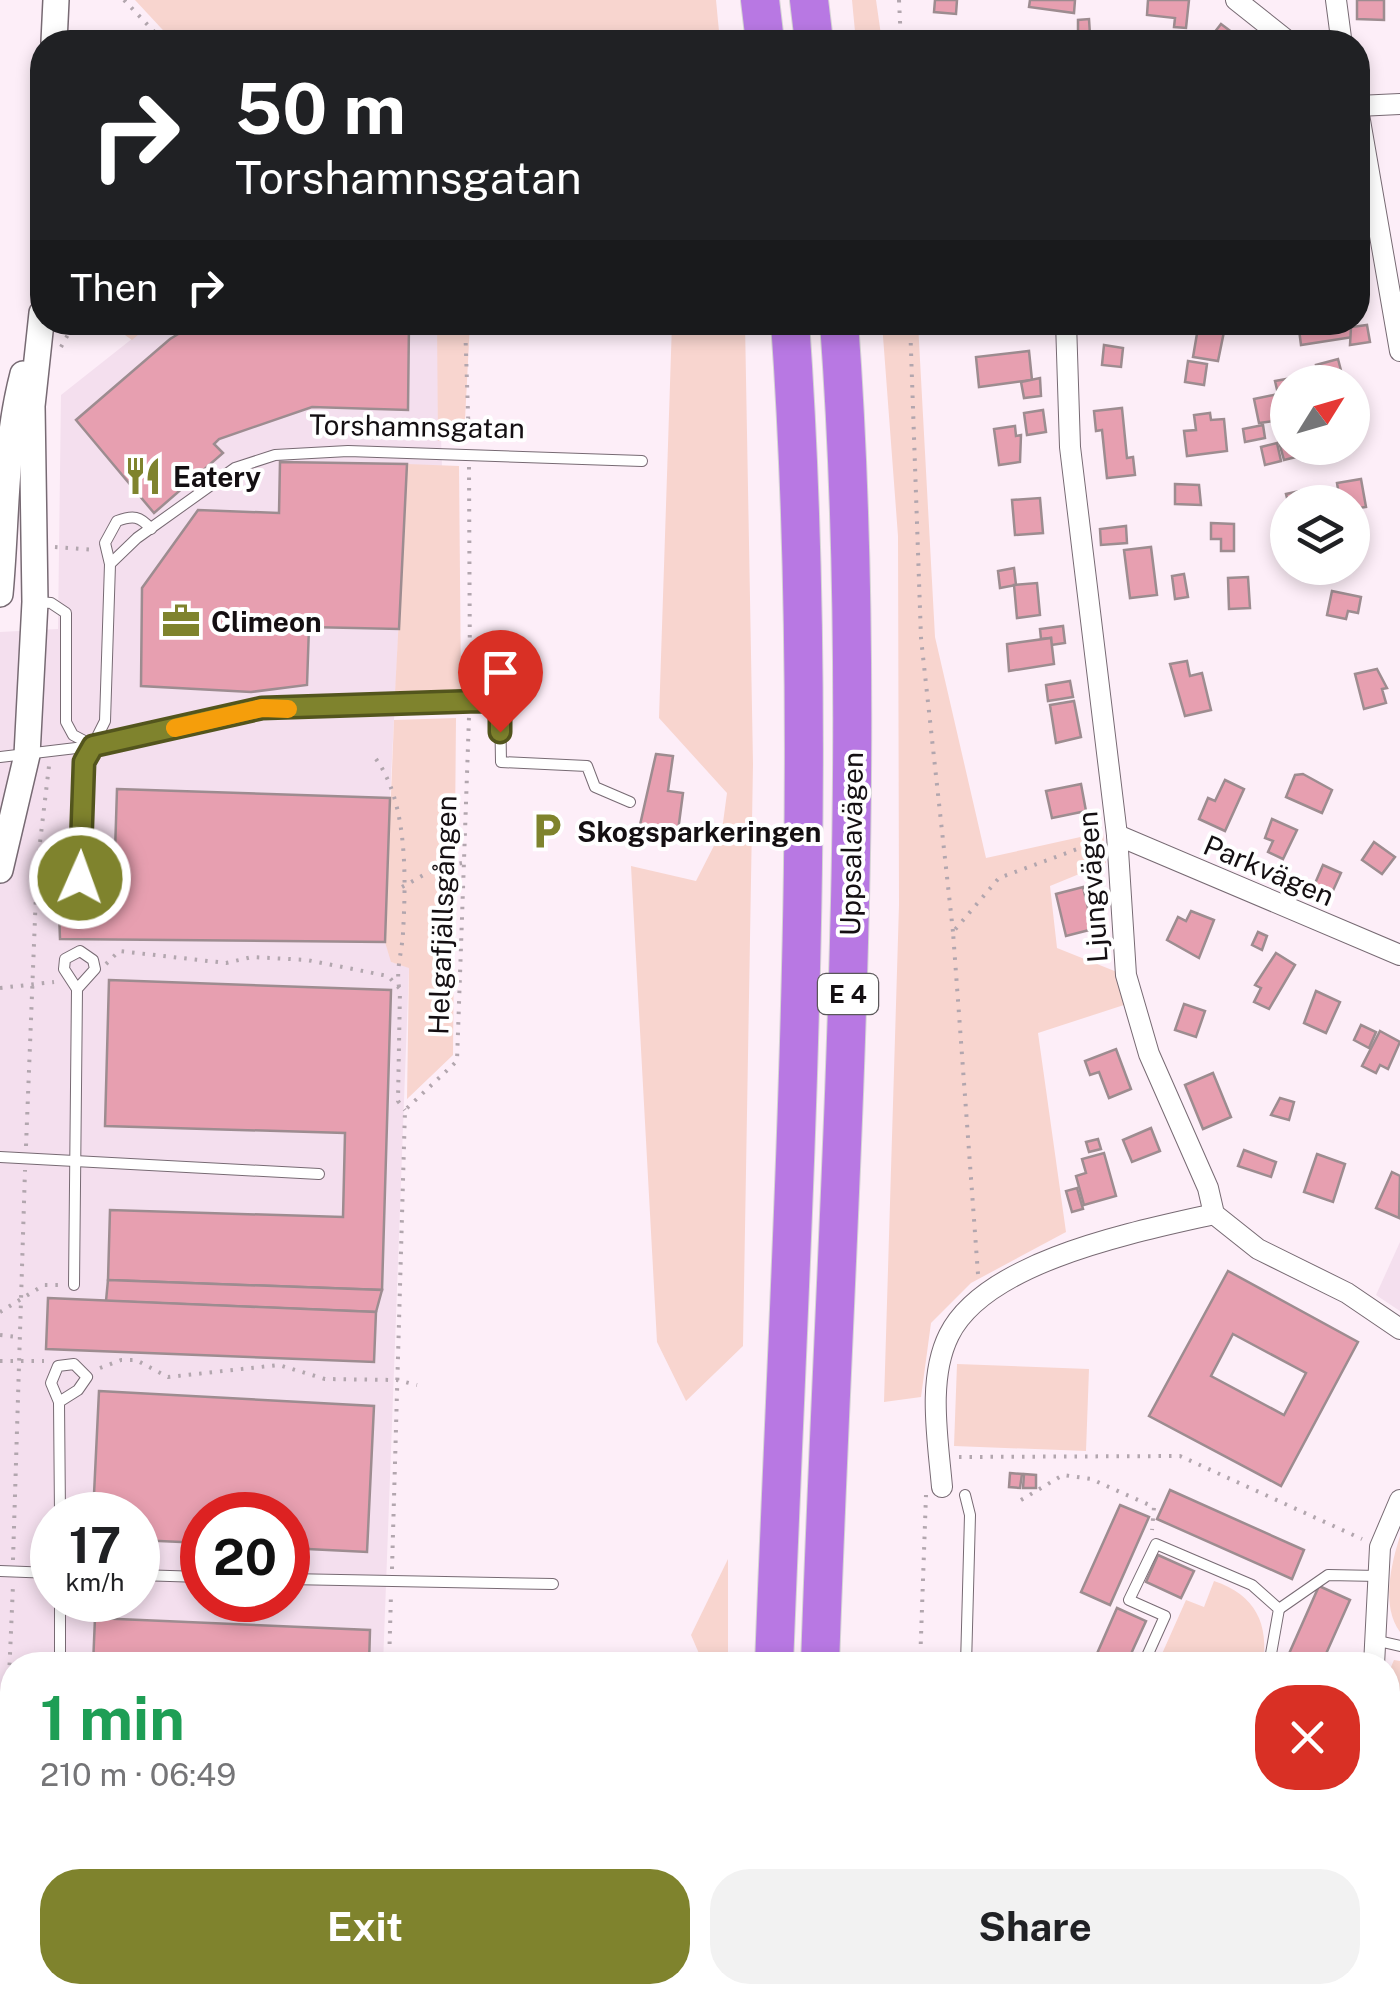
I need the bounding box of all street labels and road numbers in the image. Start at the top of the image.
street label: Torshamnsgatan [309,408,525,444]
street label: Uppsalavägen [833,752,869,936]
street label: Helgafjällsgången [421,795,463,1035]
street label: Ljungvägen [1070,810,1114,964]
street label: Parkvägen [1199,828,1339,912]
road number: E 4 [818,974,878,1014]

